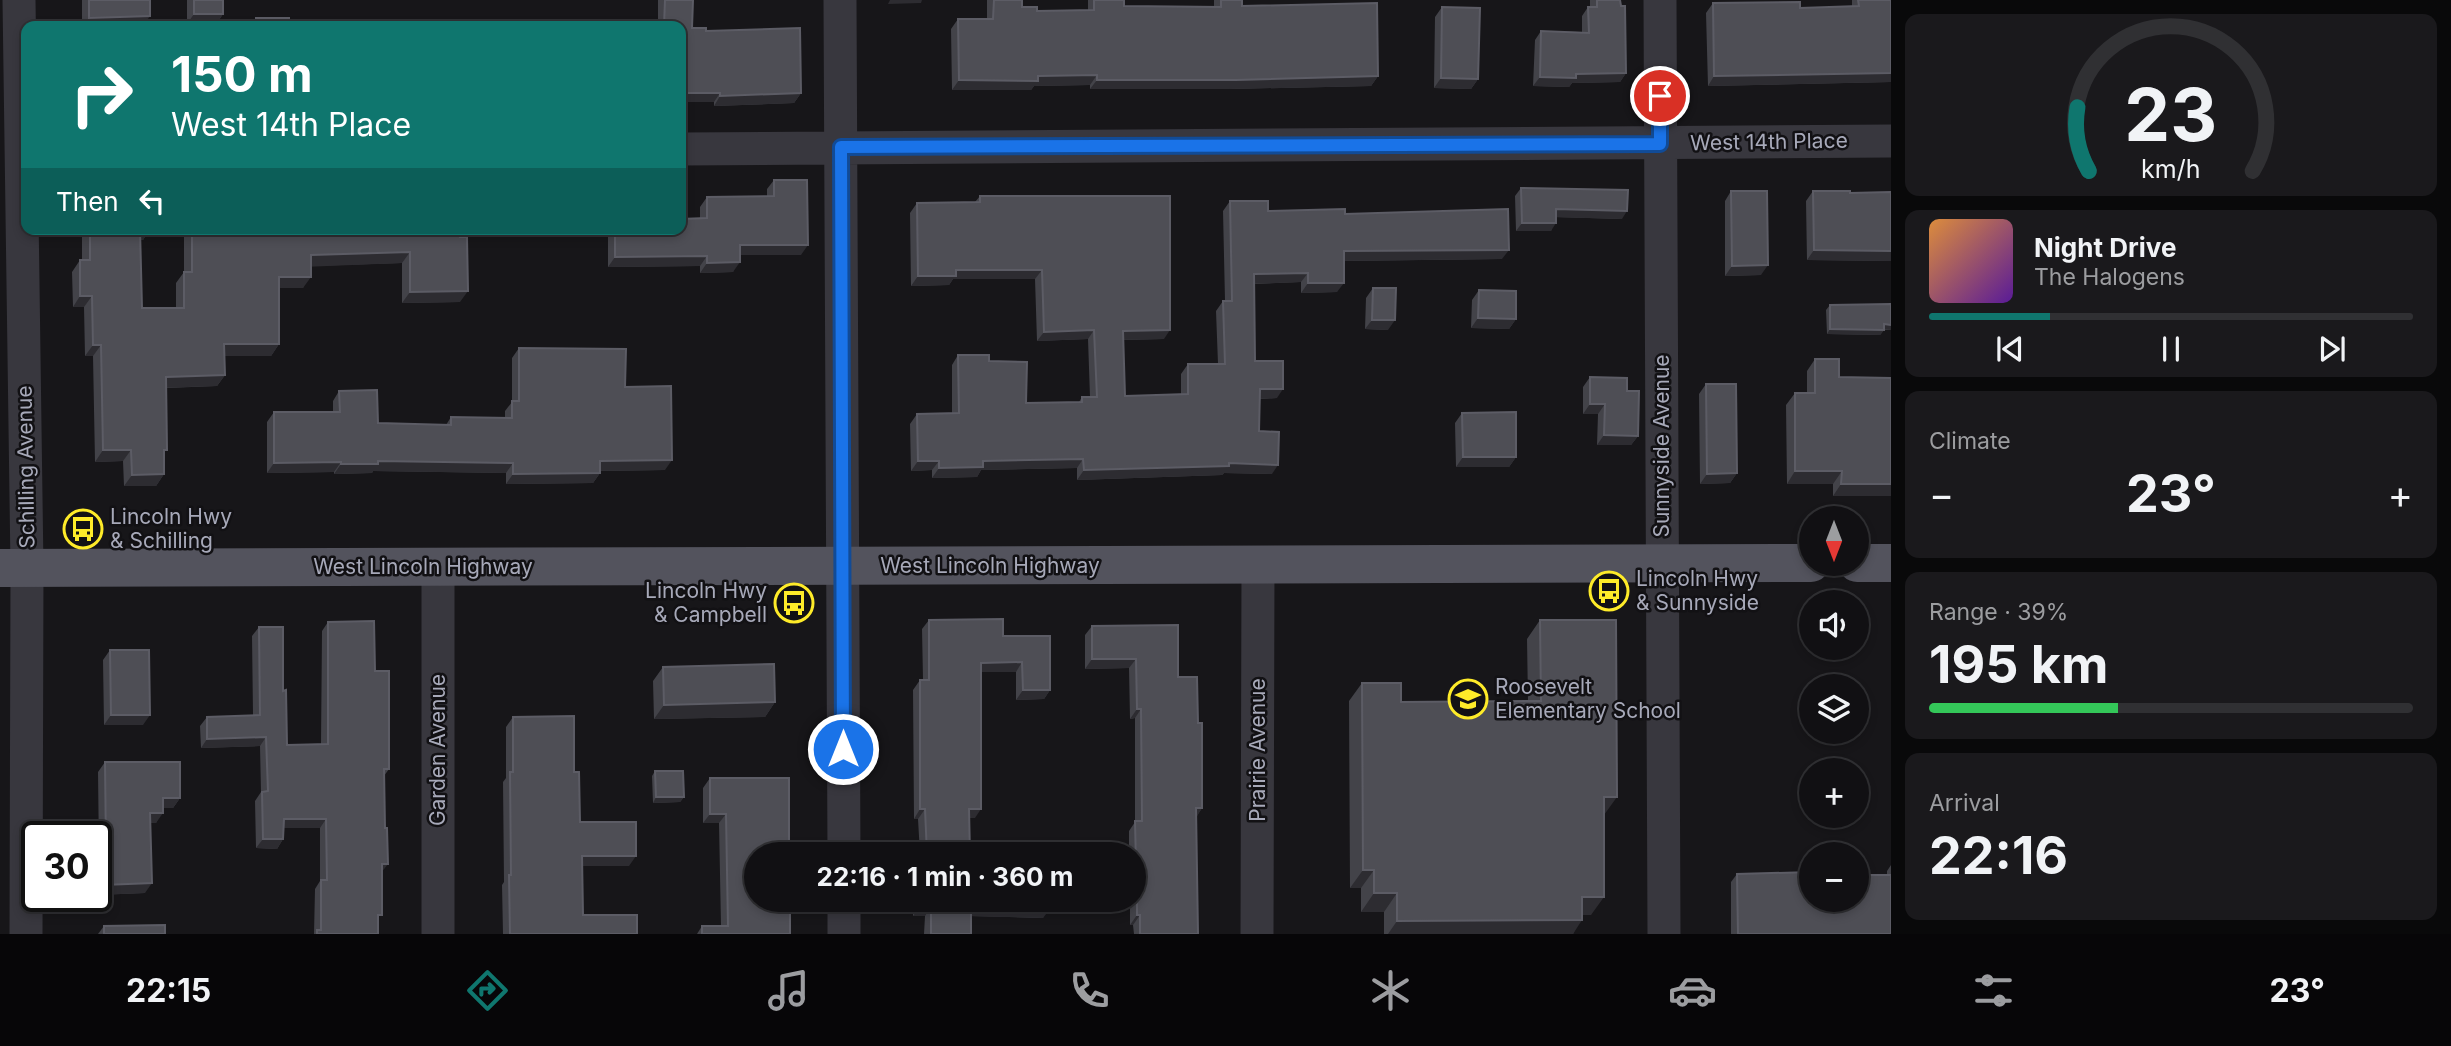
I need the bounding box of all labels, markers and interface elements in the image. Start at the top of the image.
text: 150 m [171,45,313,104]
icon: right [56,49,147,140]
pin [1630,66,1690,126]
text: 23 [2125,70,2217,159]
icon: arrive [1641,77,1679,115]
text: West 14th Place [171,105,411,144]
street label: West 14th Place [1690,128,1848,155]
text: km/h [2141,154,2201,184]
icon: left [133,182,171,220]
text: Then [56,186,119,217]
text: Night Drive [2034,232,2176,263]
text: The Halogens [2034,263,2185,291]
icon: previous [1991,330,2029,368]
icon: pause [2152,330,2190,368]
icon: next [2313,330,2351,368]
street label: Sunnyside Avenue [1649,354,1674,538]
street label: Schilling Avenue [12,385,39,549]
text: Climate [1929,427,2011,455]
text: 23° [2126,462,2216,525]
text: − [1929,471,1954,517]
text: + [2388,471,2413,517]
place label: Lincoln Hwy & Schilling [110,504,232,553]
north arrow [1799,506,1869,576]
map controls [1799,506,1869,912]
bus stop icon: Lincoln Hwy & Schilling [62,508,104,550]
street label: West Lincoln Highway [880,553,1100,578]
street label: West Lincoln Highway [313,554,533,579]
place label: Lincoln Hwy & Sunnyside [1636,566,1759,615]
bus stop icon: Lincoln Hwy & Sunnyside [1588,570,1630,612]
place label: Lincoln Hwy & Campbell [645,578,767,627]
bus stop icon: Lincoln Hwy & Campbell [773,582,815,624]
button: sound [1799,590,1869,660]
text: Range · 39% [1929,598,2068,626]
text: 195 km [1929,633,2108,696]
street label: Garden Avenue [425,674,450,826]
place label: Roosevelt Elementary School [1495,674,1681,723]
button: layers [1799,674,1869,744]
street label: Prairie Avenue [1245,678,1270,822]
school or university icon: Roosevelt Elementary School [1447,678,1489,720]
position arrow [806,712,880,786]
button: + [1799,758,1869,828]
text: Arrival [1929,789,2000,817]
speed limit sign: 30 [21,821,112,912]
text: 22:16 [1929,824,2068,887]
button: − [1799,842,1869,912]
text: 22:16 · 1 min · 360 m [817,861,1073,892]
icon: directions [463,966,512,1015]
icon: music [764,966,813,1015]
icon: phone [1065,966,1114,1015]
icon: climate [1366,966,1415,1015]
icon: car [1668,966,1717,1015]
icon: filters [1969,966,2018,1015]
text: 22:15 [126,971,211,1010]
text: 23° [2270,971,2325,1010]

